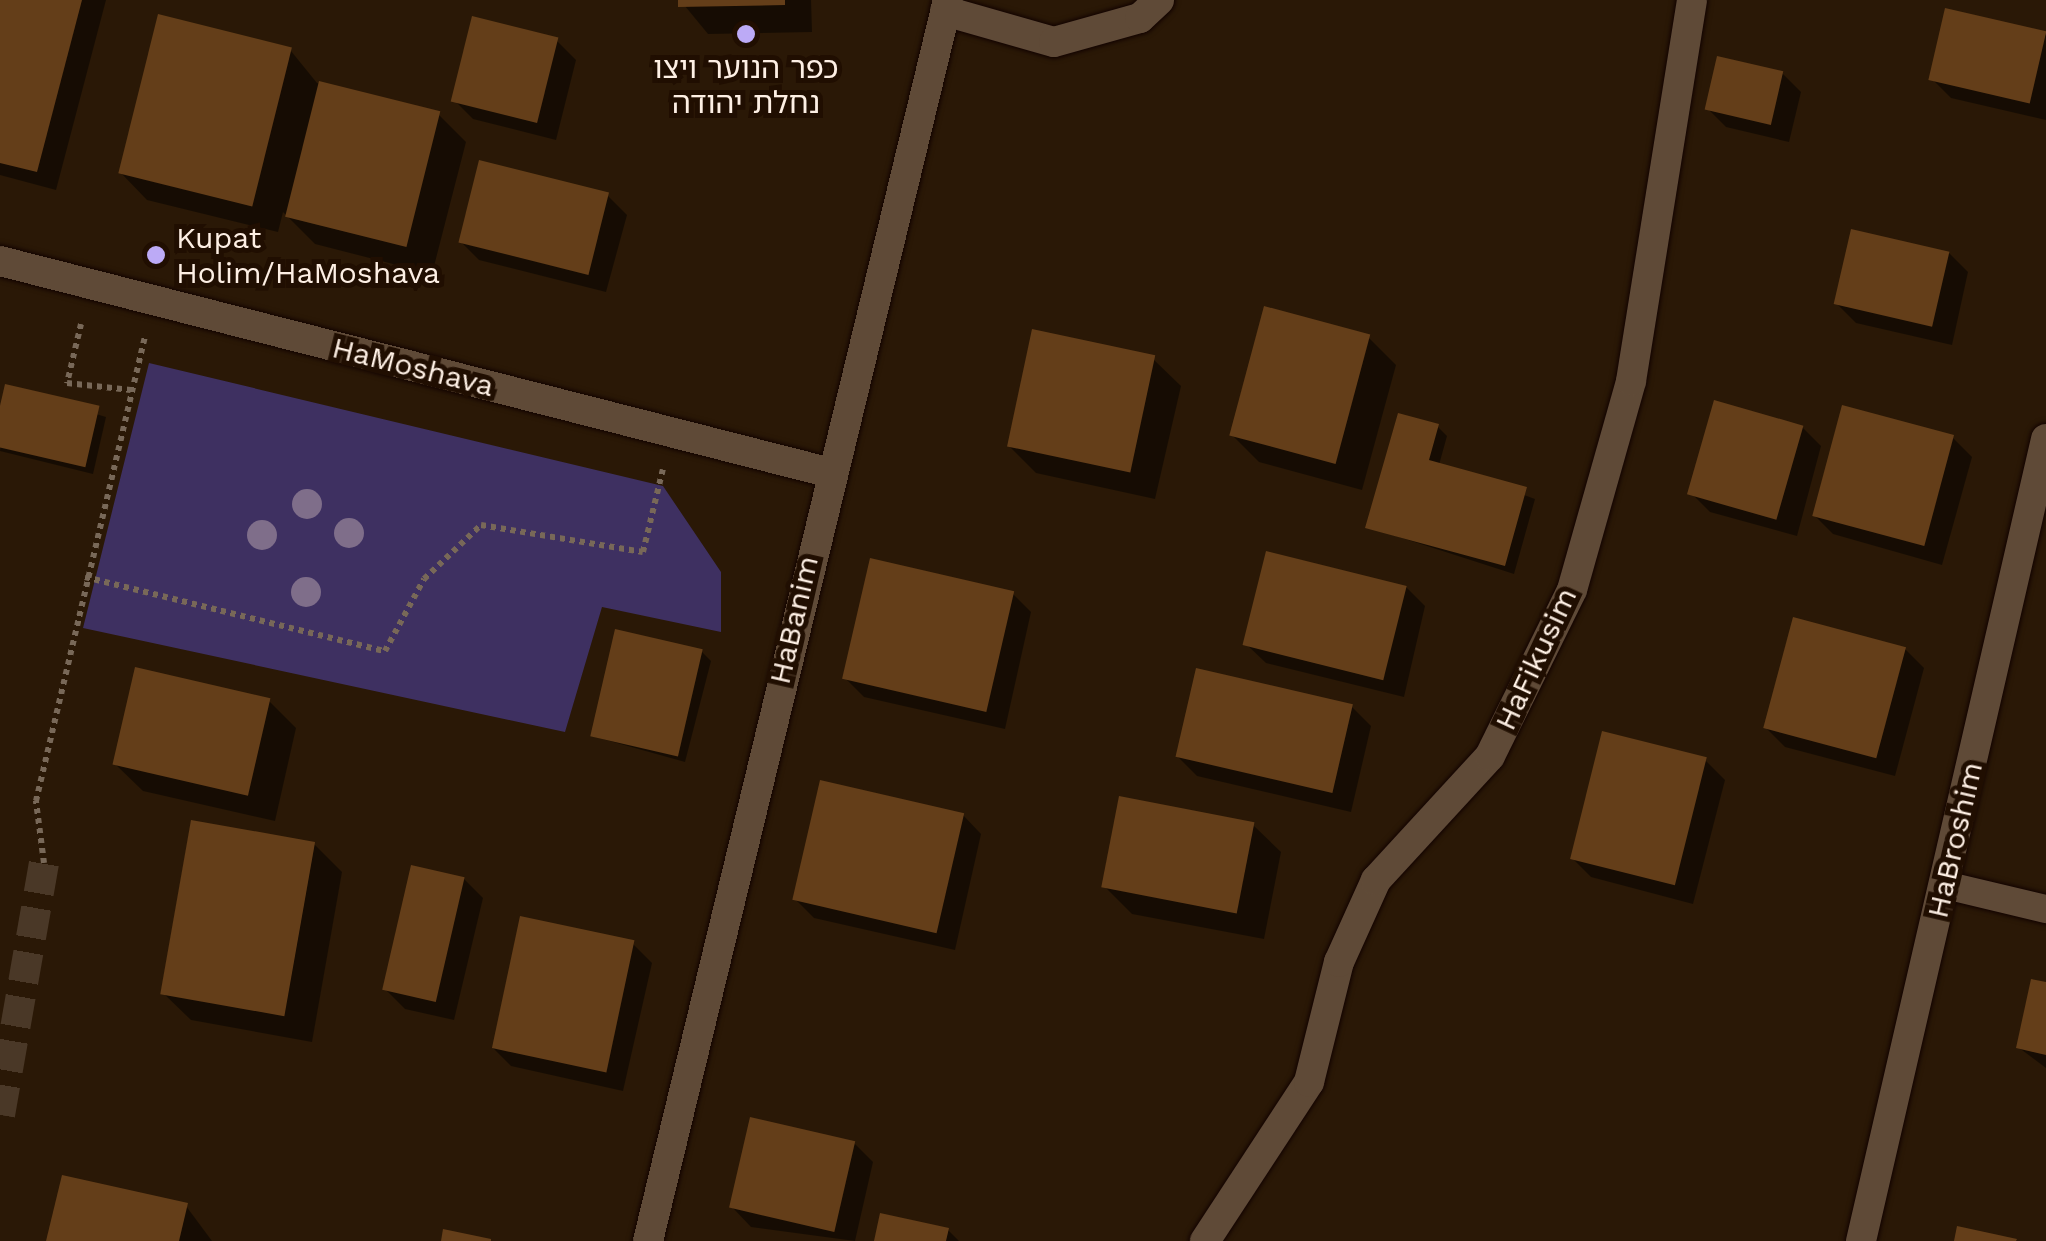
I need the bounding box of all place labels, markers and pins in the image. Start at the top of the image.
marker: כפר הנוער ויצו נחלת יהודה [735,23,757,45]
place label: כפר הנוער ויצו נחלת יהודה [653,50,839,120]
place label: Kupat Holim/HaMoshava [176,220,440,290]
marker: Kupat Holim/HaMoshava [145,244,167,266]

